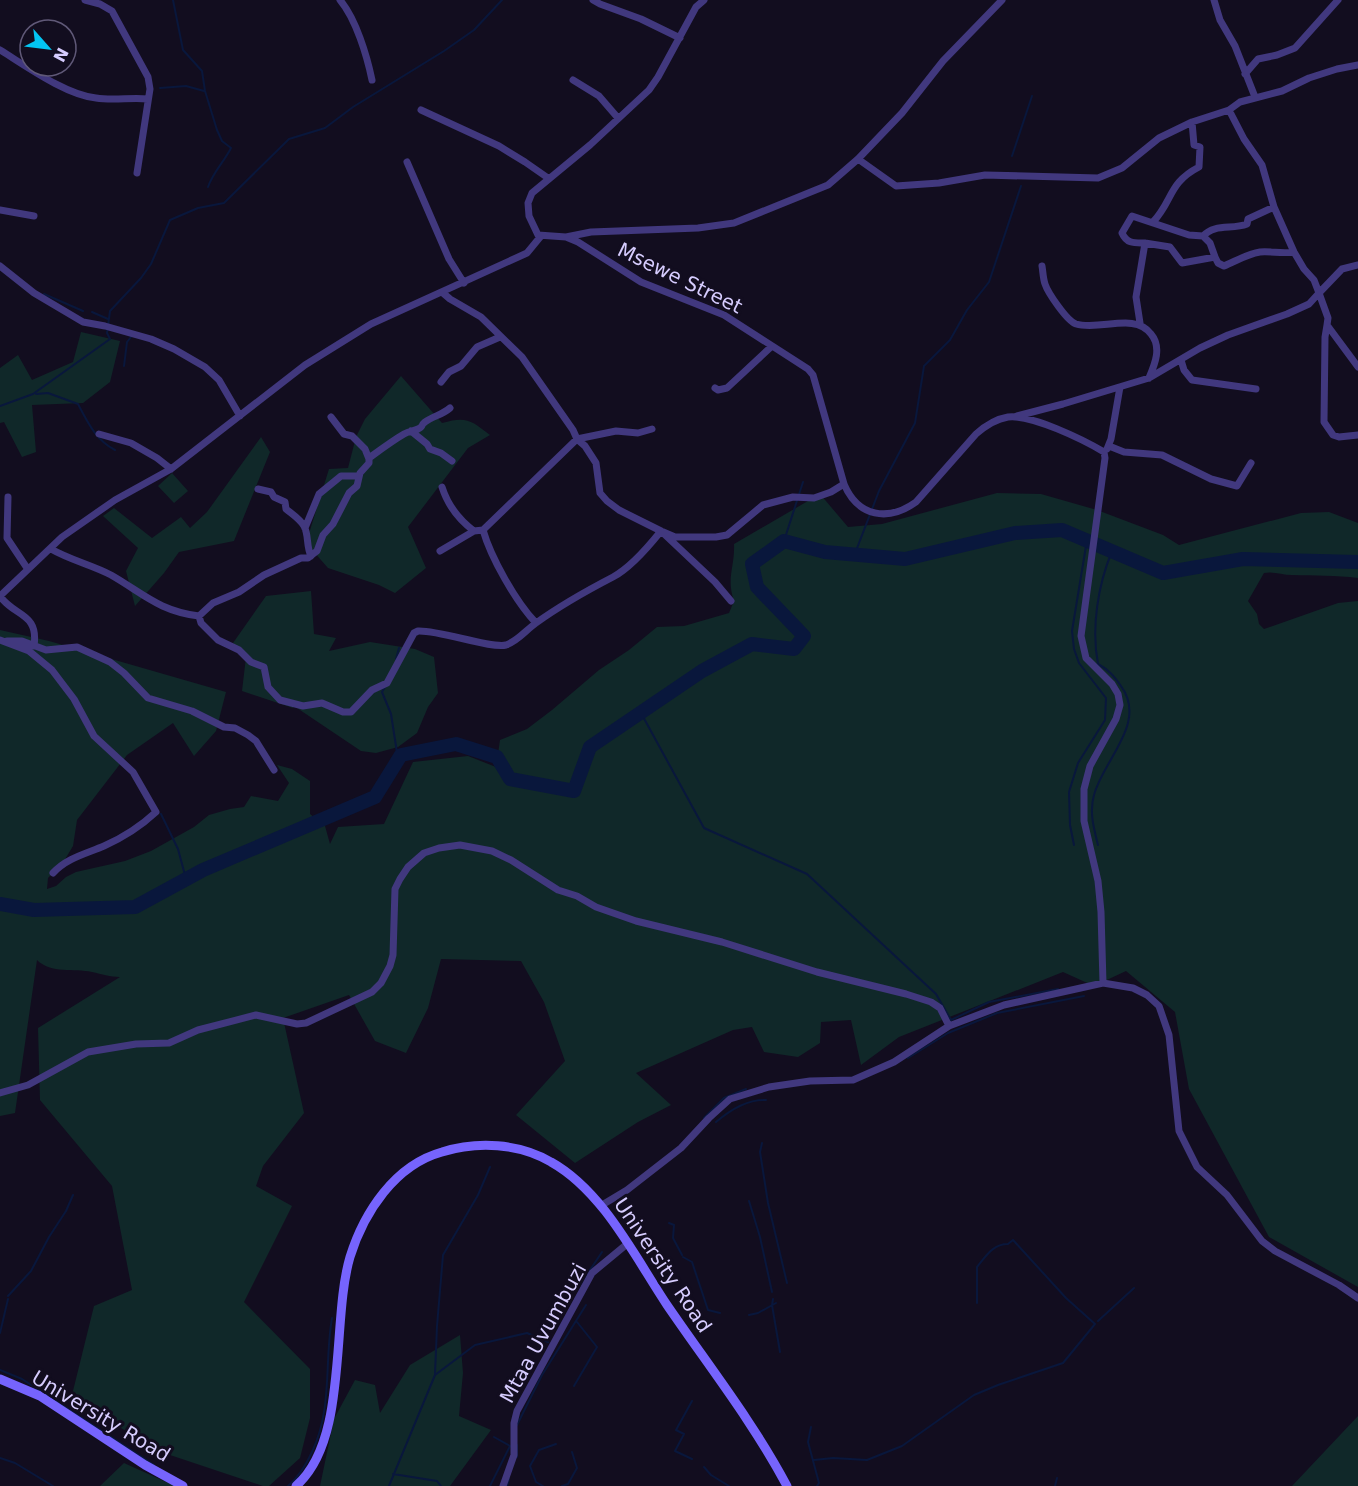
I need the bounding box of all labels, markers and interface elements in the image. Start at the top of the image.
north arrow [18,18,78,78]
text: N [49,44,72,65]
street label: Msewe Street [614,237,746,319]
street label: University Road [609,1193,717,1337]
street label: Mtaa Uvumbuzi [495,1259,591,1407]
street label: University Road [27,1365,175,1467]

